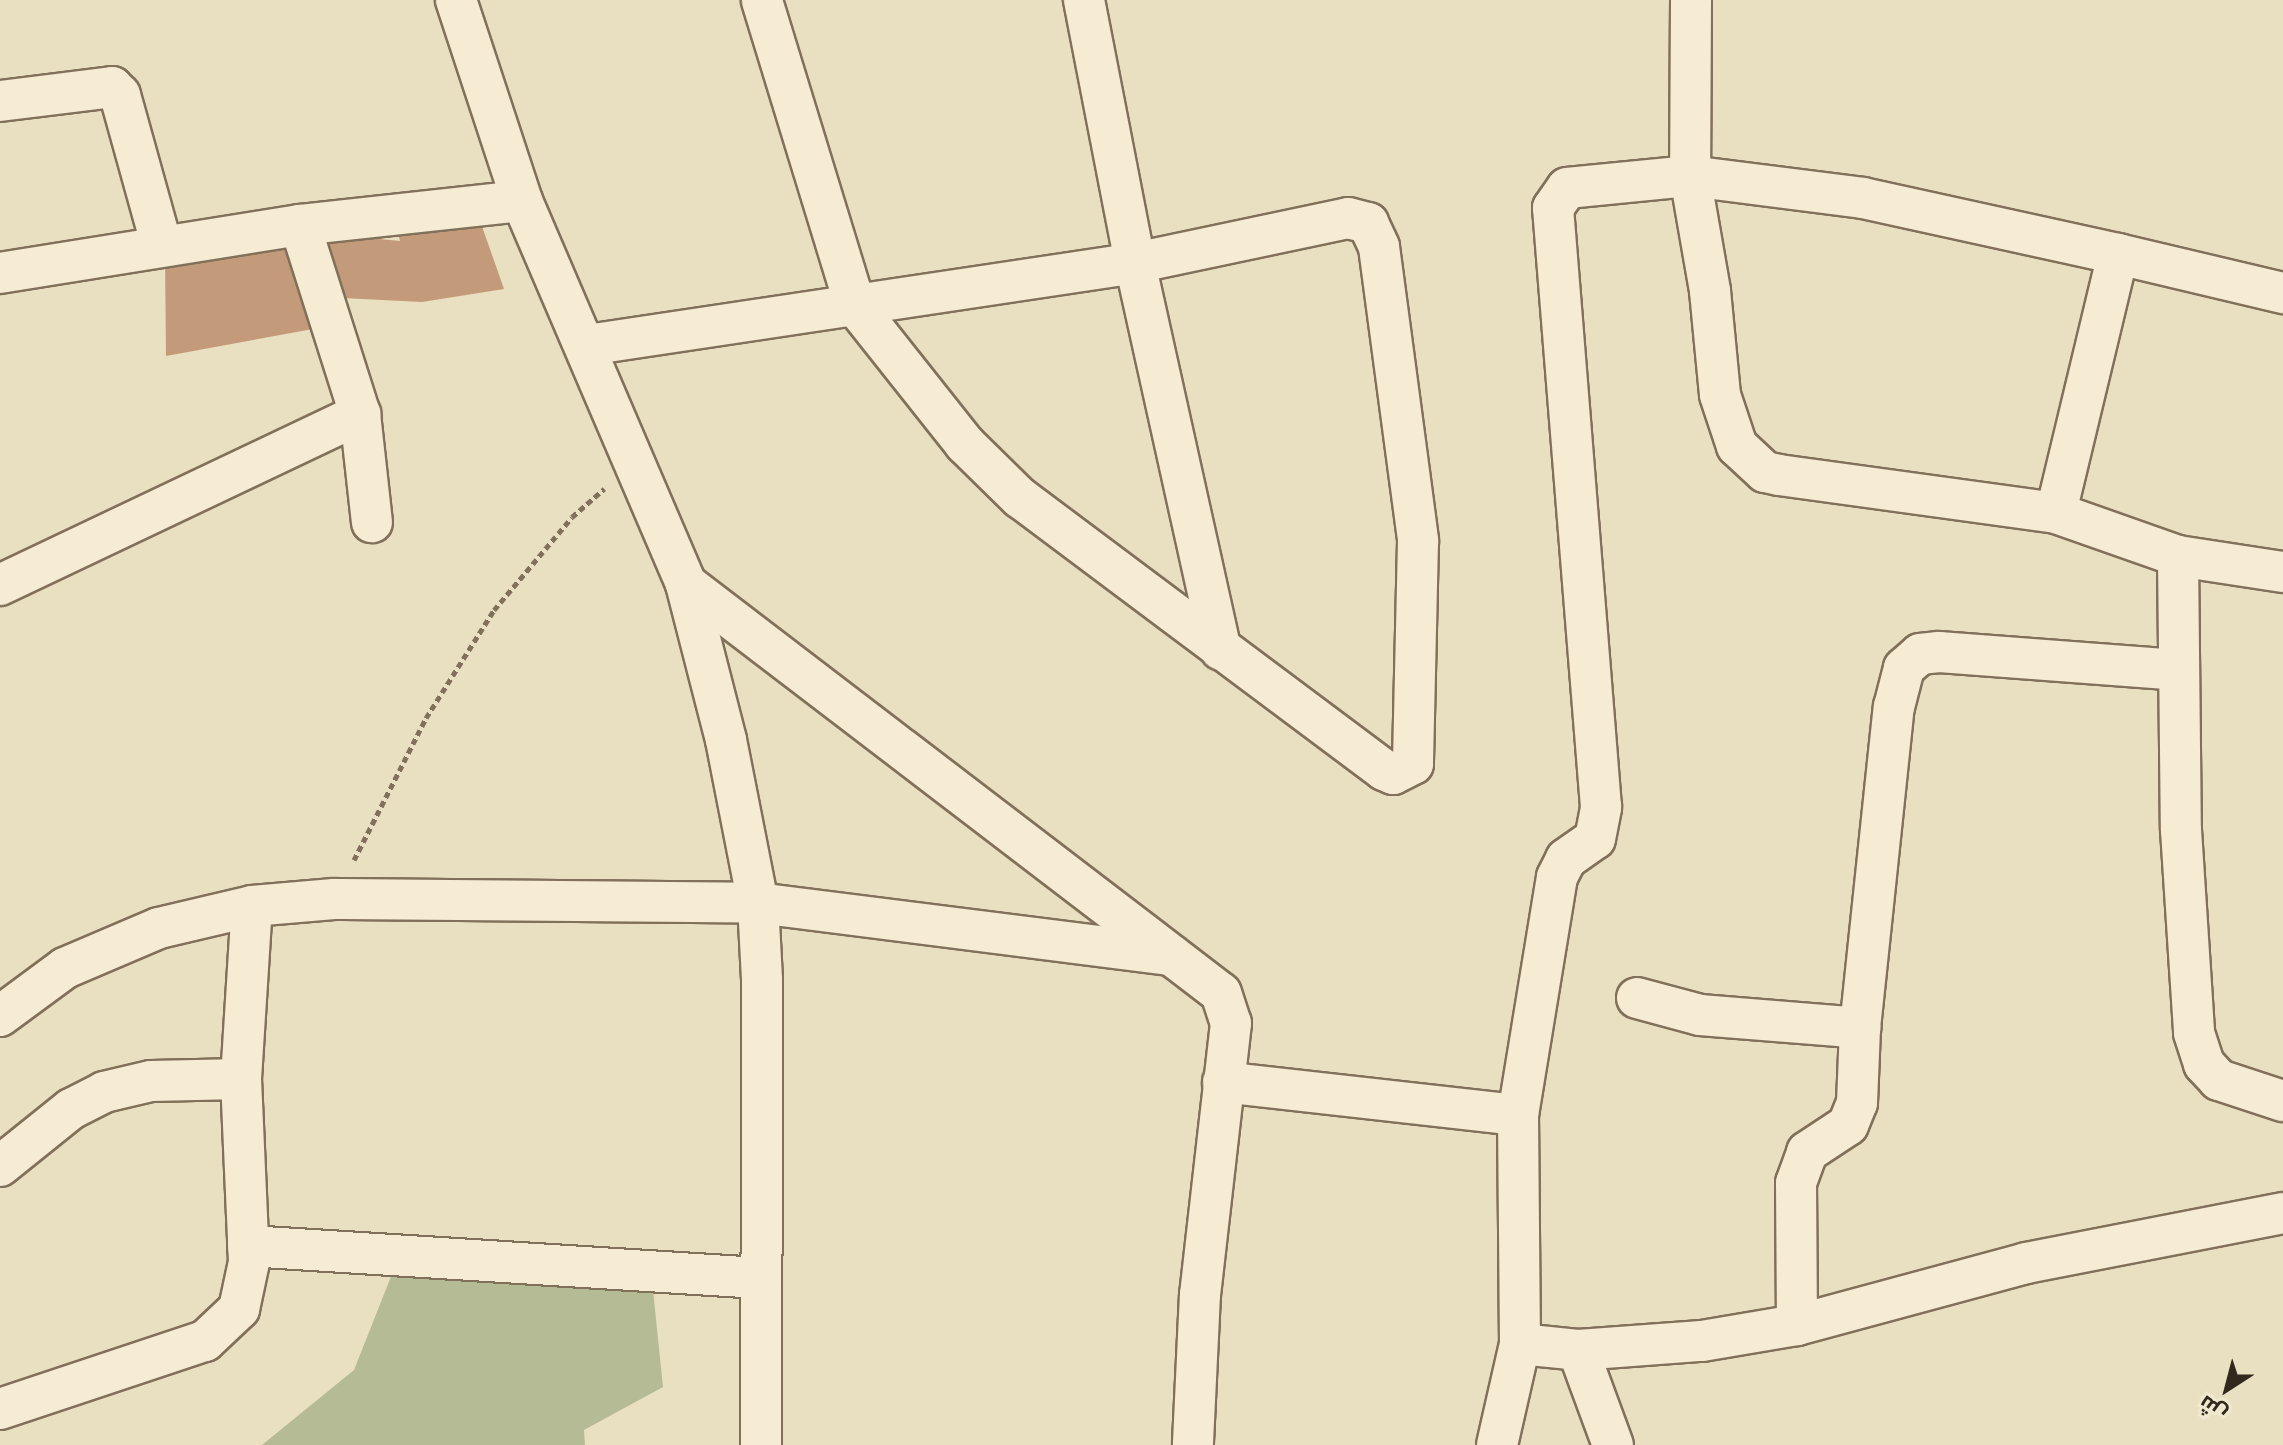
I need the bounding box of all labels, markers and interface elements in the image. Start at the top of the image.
north arrow [2187,1349,2267,1429]
text: ش [2193,1390,2232,1428]

